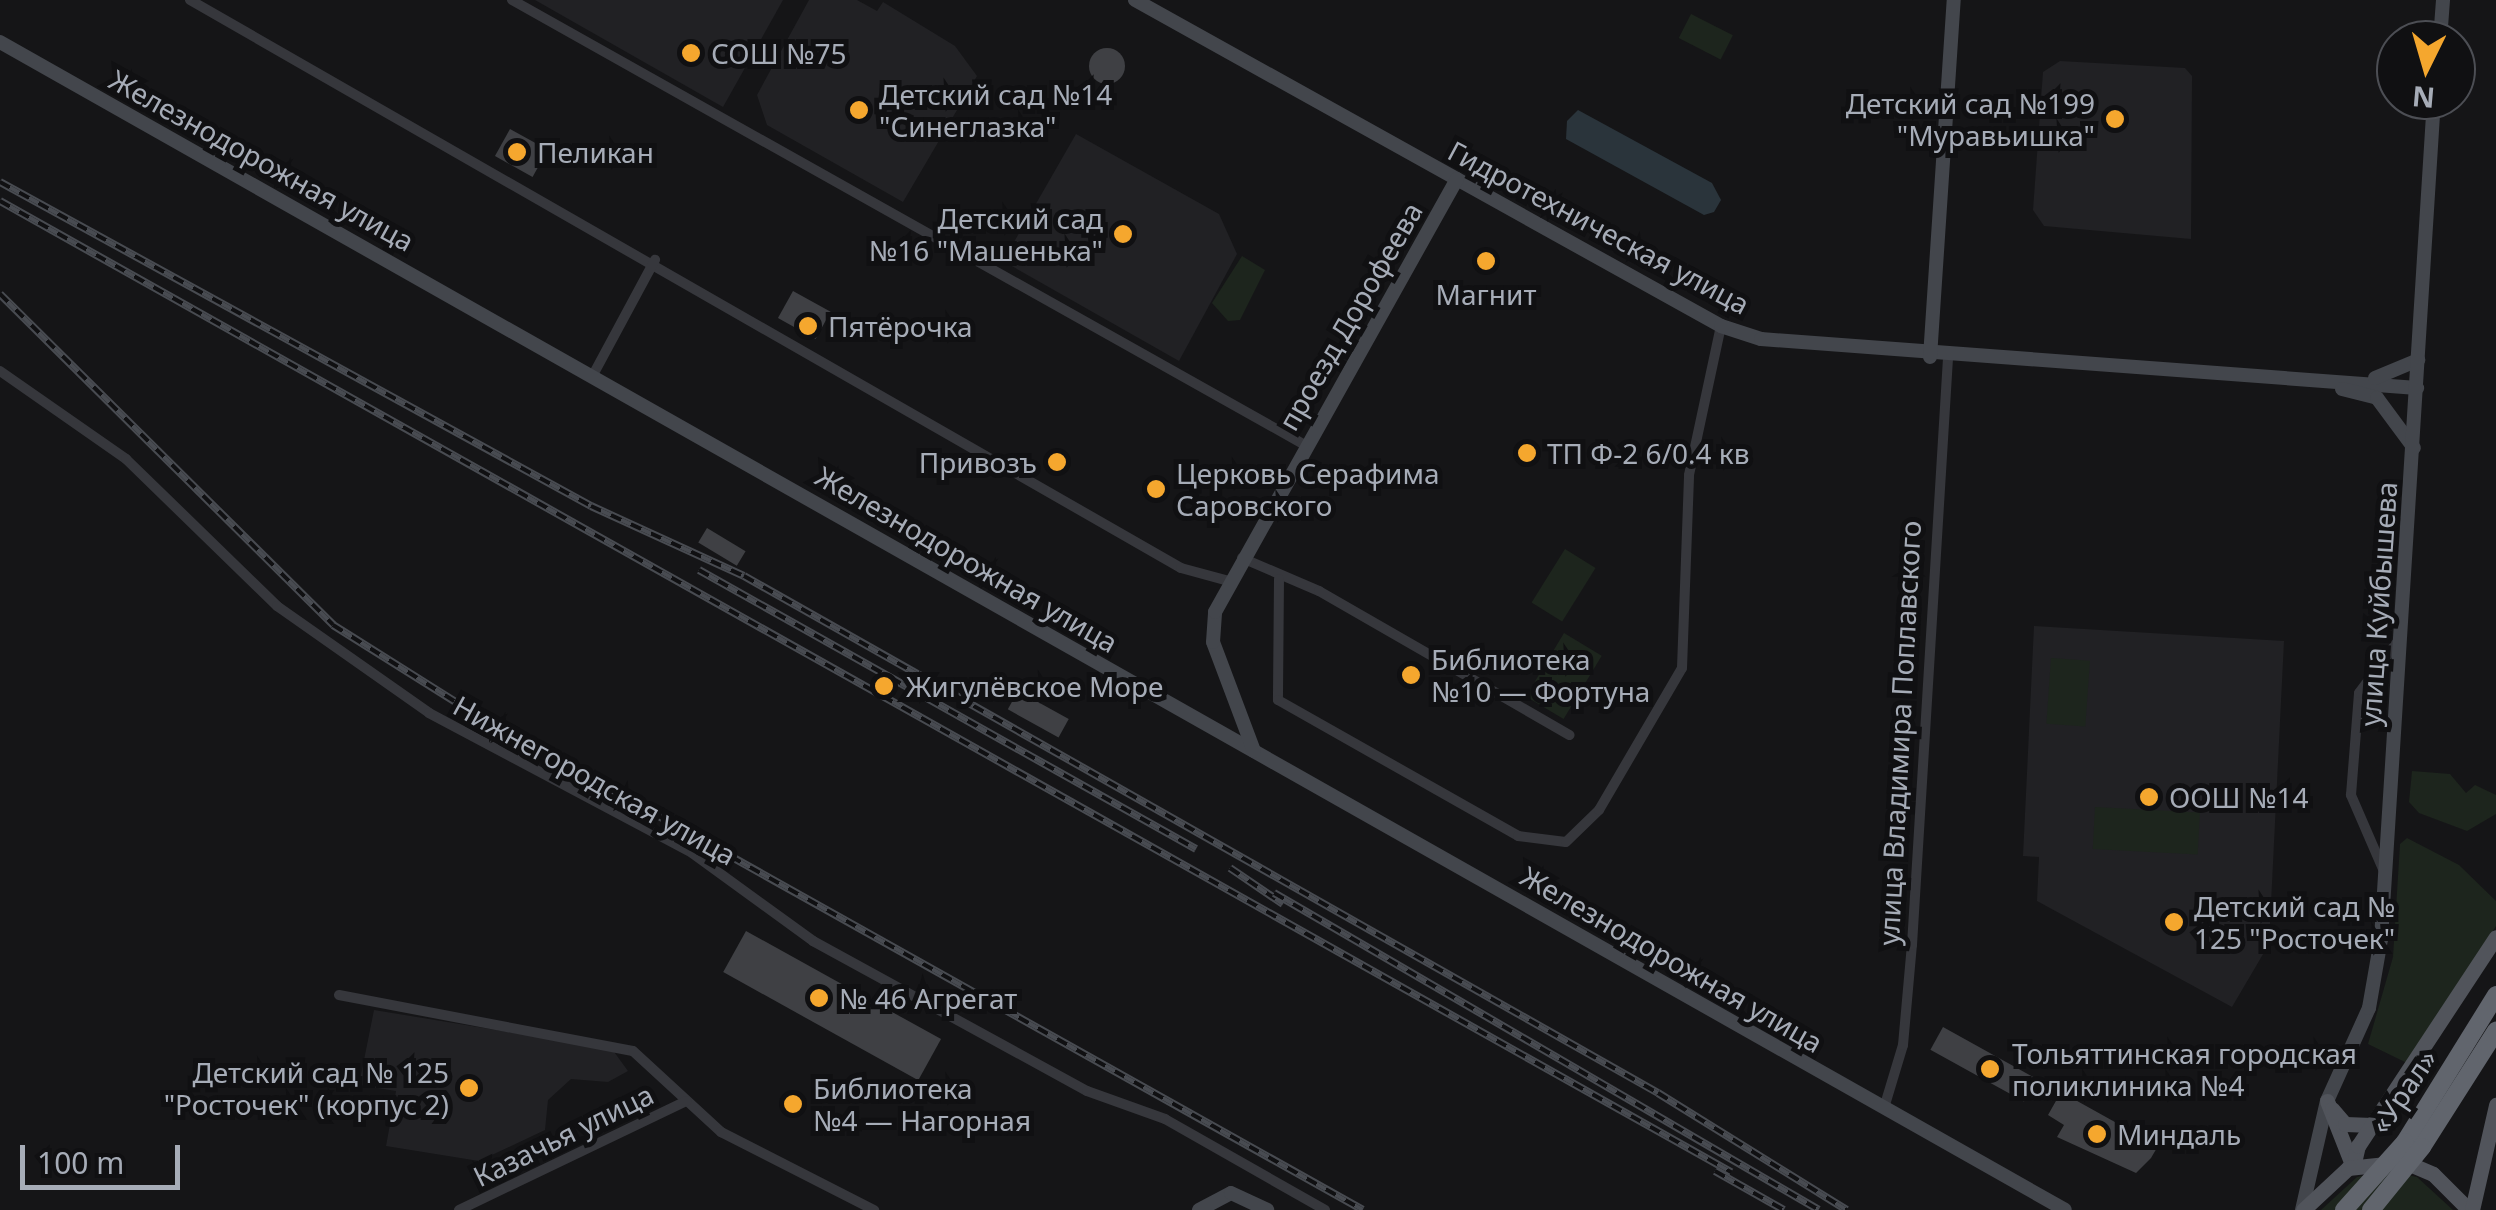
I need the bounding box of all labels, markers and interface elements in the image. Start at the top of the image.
north arrow [2376,20,2476,120]
place label: СОШ №75 [711,36,847,70]
marker: СОШ №75 [680,42,702,64]
street label: Железнодорожная улица [104,62,420,258]
place label: Детский сад №14 "Синеглазка" [879,77,1112,143]
text: N [2411,78,2437,118]
place label: Детский сад №199 "Муравьишка" [1846,86,2095,152]
marker: Детский сад №14 "Синеглазка" [848,99,870,121]
marker: Детский сад №199 "Муравьишка" [2104,108,2126,130]
street label: Гидротехническая улица [1443,133,1755,321]
place label: Пеликан [537,135,654,169]
marker: Пеликан [506,141,528,163]
street label: проезд Дорофеева [1271,196,1429,436]
place label: Детский сад №16 "Машенька" [869,201,1103,267]
marker: Детский сад №16 "Машенька" [1112,223,1134,245]
marker: Магнит [1475,250,1497,272]
place label: Магнит [1436,277,1536,311]
place label: Пятёрочка [828,309,973,343]
marker: Пятёрочка [797,315,819,337]
place label: ТП Ф-2 6/0.4 кв [1547,436,1749,470]
marker: ТП Ф-2 6/0.4 кв [1516,442,1538,464]
place label: Привозъ [919,445,1037,479]
marker: Привозъ [1046,451,1068,473]
place label: Церковь Серафима Саровского [1176,456,1439,522]
street label: Железнодорожная улица [810,459,1124,659]
marker: Церковь Серафима Саровского [1145,478,1167,500]
street label: улица Куйбышева [2353,480,2403,728]
street label: улица Владимира Поплавского [1871,520,1927,946]
place label: Библиотека №10 — Фортуна [1431,642,1650,708]
marker: Библиотека №10 — Фортуна [1400,664,1422,686]
place label: Жигулёвское Море [906,669,1163,703]
marker: Жигулёвское Море [871,673,897,699]
street label: Нижнегородская улица [448,688,742,872]
place label: ООШ №14 [2169,780,2308,814]
marker: ООШ №14 [2138,786,2160,808]
street label: Железнодорожная улица [1515,859,1829,1059]
place label: Детский сад № 125 "Росточек" [2194,889,2395,955]
marker: Детский сад № 125 "Росточек" [2163,911,2185,933]
place label: № 46 Агрегат [839,981,1017,1015]
marker: № 46 Агрегат [808,987,830,1009]
place label: Тольяттинская городская поликлиника №4 [2012,1036,2357,1102]
street label: «Урал» [2363,1042,2443,1140]
place label: Детский сад № 125 "Росточек" (корпус 2) [164,1055,449,1121]
marker: Тольяттинская городская поликлиника №4 [1977,1056,2003,1082]
place label: Библиотека №4 — Нагорная [813,1071,1031,1137]
marker: Детский сад № 125 "Росточек" (корпус 2) [458,1077,480,1099]
street label: Казачья улица [468,1077,658,1193]
marker: Библиотека №4 — Нагорная [782,1093,804,1115]
place label: Миндаль [2117,1117,2241,1151]
marker: Миндаль [2086,1123,2108,1145]
scale bar [25,1125,185,1187]
text: 100 m [37,1142,124,1183]

